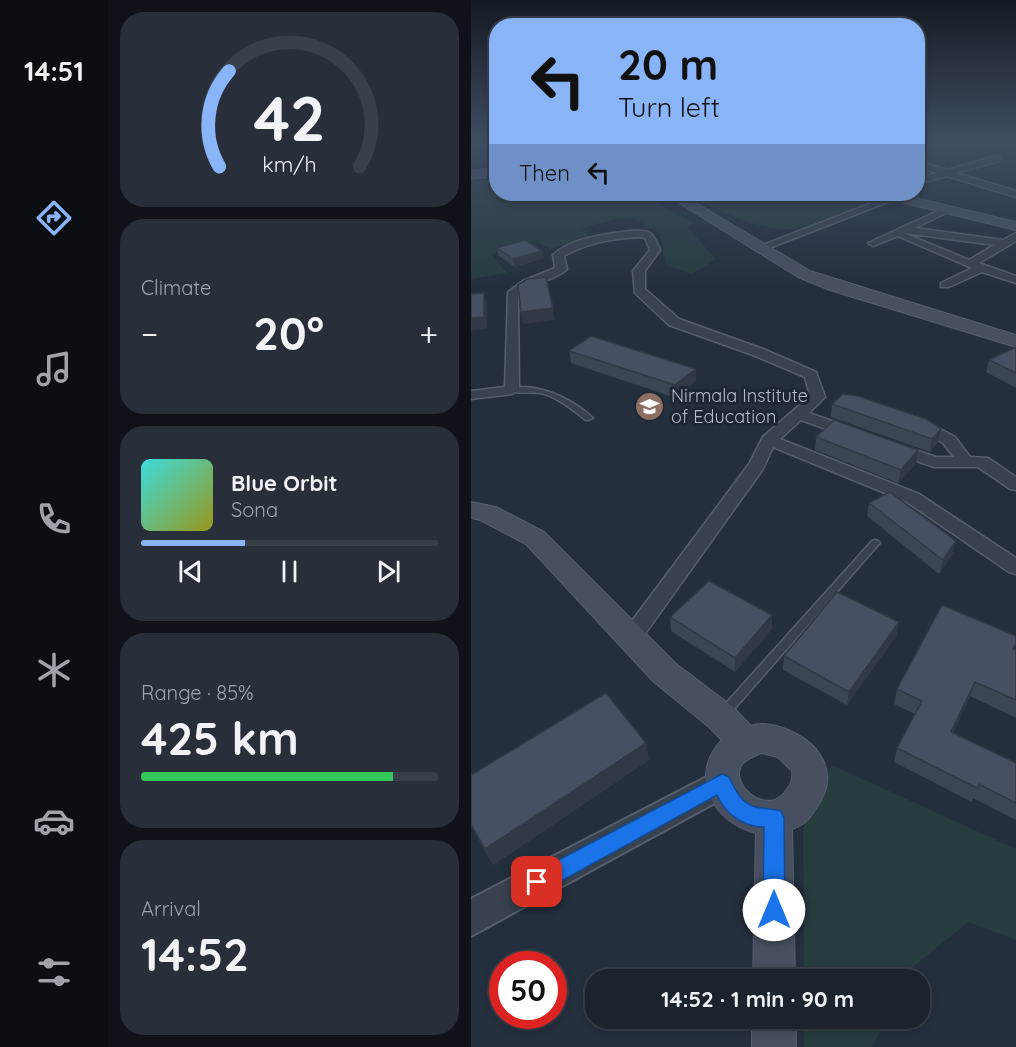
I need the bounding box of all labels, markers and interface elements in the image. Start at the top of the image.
text: 20 m [618,38,718,91]
icon: left [519,42,597,120]
text: 14:51 [24,54,84,88]
text: 42 [253,79,326,157]
text: Turn left [618,90,720,124]
text: km/h [262,151,317,177]
icon: left [582,156,615,189]
text: Then [519,159,570,187]
icon: directions [33,197,75,239]
text: Climate [141,275,211,300]
text: 20° [253,305,324,361]
text: − [141,313,158,354]
text: + [419,313,438,354]
icon: music [33,348,75,390]
place label: Nirmala Institute of Education [671,384,808,428]
school or university icon: Nirmala Institute of Education [634,390,666,422]
text: Blue Orbit [231,469,337,497]
text: Sona [231,497,278,522]
icon: phone [33,498,75,540]
icon: previous [174,555,207,588]
icon: pause [273,555,306,588]
icon: next [372,555,405,588]
icon: climate [33,649,75,691]
text: Range · 85% [141,680,254,705]
text: 425 km [141,710,299,766]
icon: car [33,800,75,842]
pin [511,856,562,907]
icon: arrive [520,865,553,898]
position arrow [742,878,806,942]
text: Arrival [141,896,201,921]
text: 14:52 [141,926,249,982]
icon: filters [33,951,75,993]
speed limit sign: 50 [489,951,567,1029]
text: 14:52 · 1 min · 90 m [661,985,854,1013]

